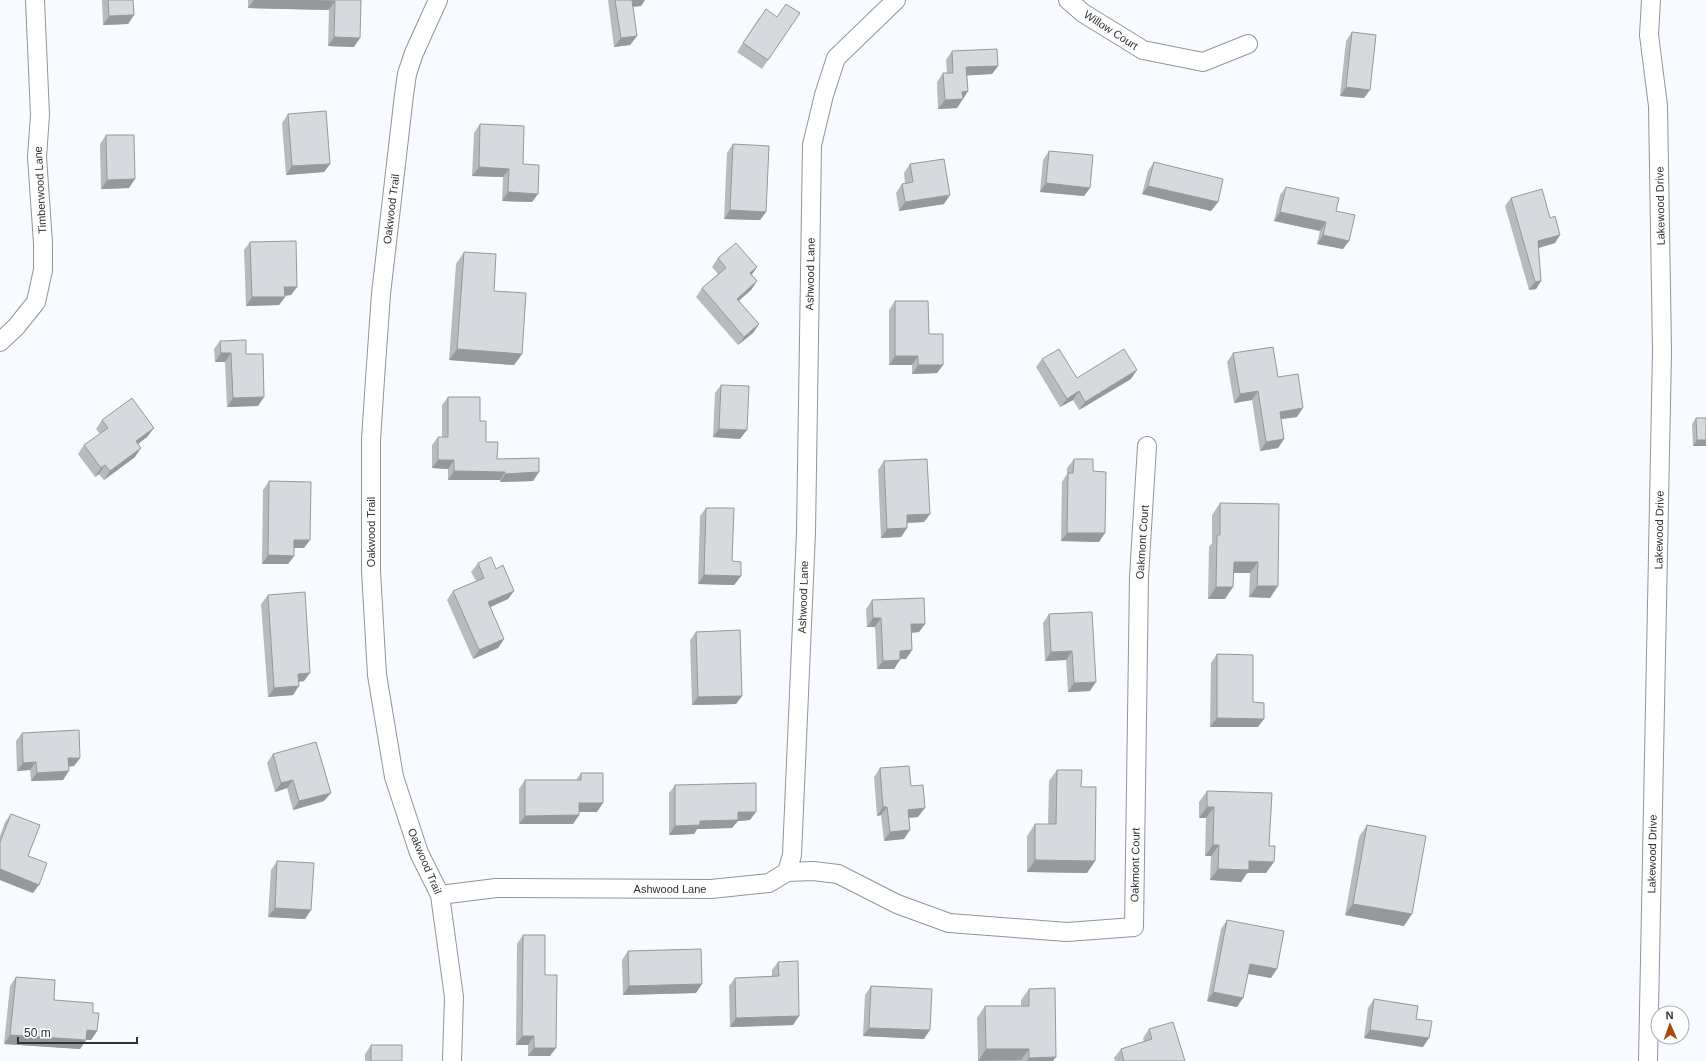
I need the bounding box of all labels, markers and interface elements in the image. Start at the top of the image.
street label: Willow Court [1082,8,1140,52]
street label: Timberwood Lane [32,146,48,234]
street label: Lakewood Drive [1653,166,1667,246]
street label: Oakwood Trail [381,173,401,245]
street label: Ashwood Lane [803,238,817,310]
street label: Lakewood Drive [1652,490,1666,570]
street label: Oakwood Trail [365,497,377,567]
street label: Oakmont Court [1133,504,1151,580]
street label: Ashwood Lane [796,560,810,634]
street label: Lakewood Drive [1645,814,1659,894]
street label: Oakwood Trail [406,826,444,896]
street label: Oakmont Court [1128,828,1142,902]
street label: Ashwood Lane [634,883,706,895]
north arrow [1650,1005,1690,1045]
text: N [1665,1009,1674,1021]
scale bar [18,1019,137,1045]
text: 50 m [24,1026,51,1040]

